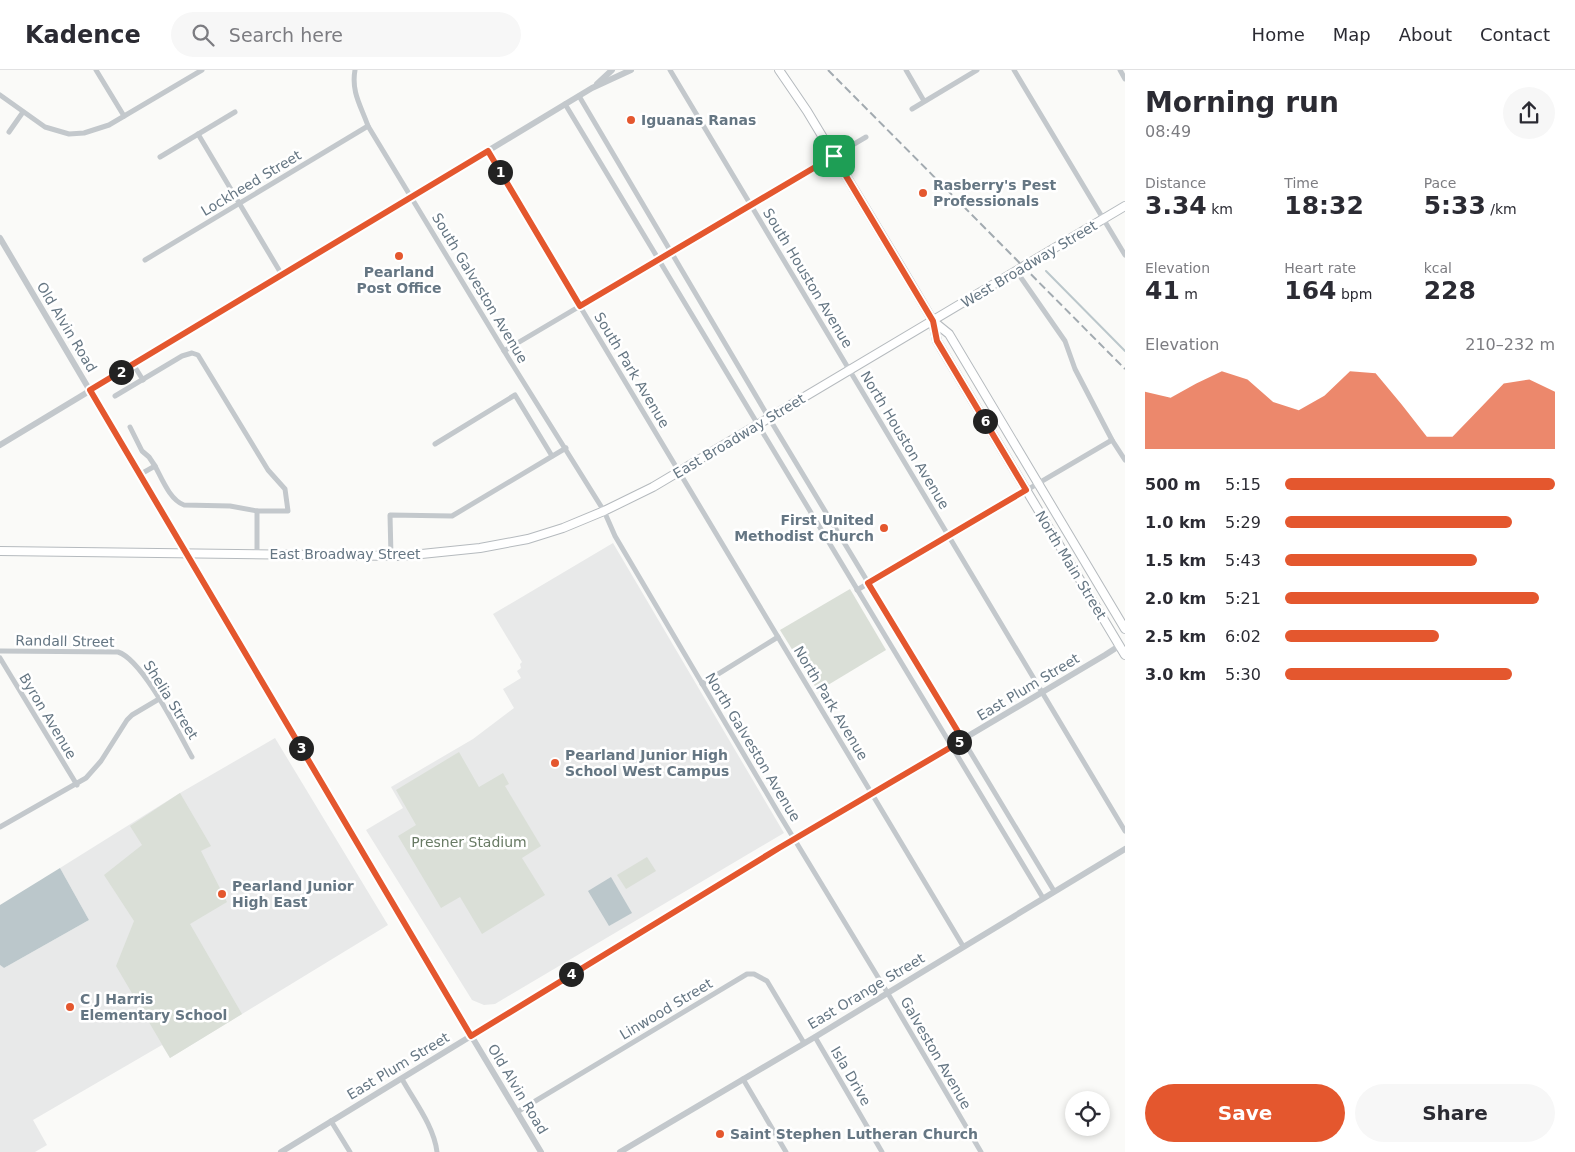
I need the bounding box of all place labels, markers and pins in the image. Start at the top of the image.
place label: Iguanas Ranas [641,112,756,128]
marker: Iguanas Ranas [625,114,637,126]
pin [813,135,855,177]
pin: 1 [488,160,512,184]
place label: Rasberry's Pest Professionals [933,177,1057,209]
marker: Rasberry's Pest Professionals [917,187,929,199]
marker: Pearland Post Office [393,250,405,262]
place label: Pearland Post Office [356,264,442,296]
pin: 2 [108,360,134,384]
pin: 6 [972,408,998,434]
place label: First United Methodist Church [734,512,874,544]
marker: First United Methodist Church [878,522,890,534]
pin: 5 [946,730,972,754]
pin: 3 [288,736,314,760]
place label: Pearland Junior High School West Campus [565,747,729,779]
marker: Pearland Junior High School West Campus [549,757,561,769]
place label: Pearland Junior High East [232,878,354,910]
marker: Pearland Junior High East [216,888,228,900]
pin: 4 [558,962,584,986]
place label: C J Harris Elementary School [80,991,227,1023]
marker: C J Harris Elementary School [64,1001,76,1013]
place label: Saint Stephen Lutheran Church [730,1126,978,1142]
marker: Saint Stephen Lutheran Church [714,1128,726,1140]

